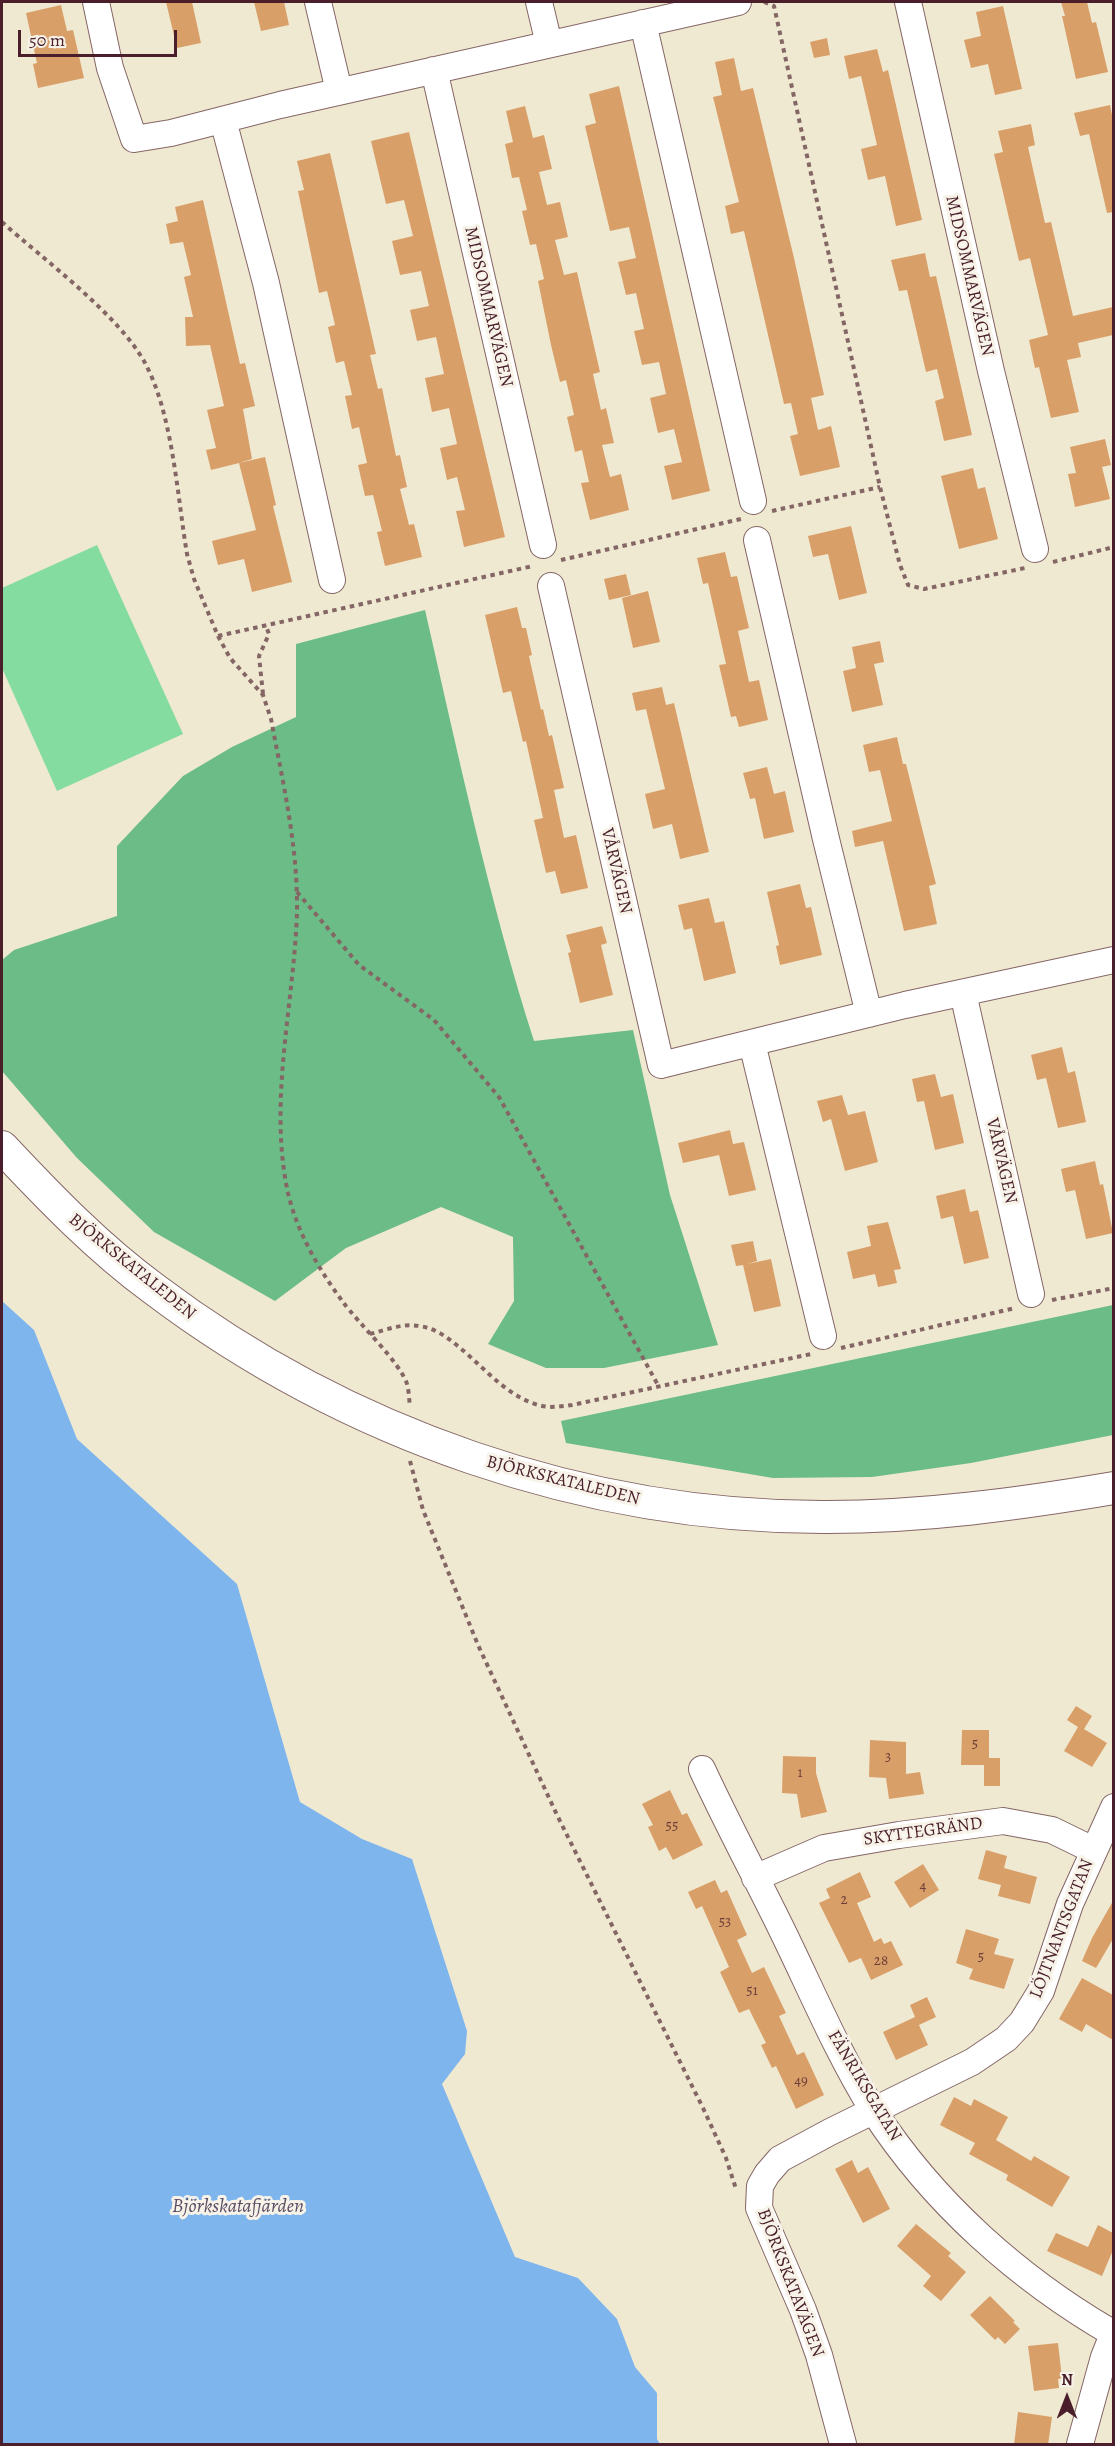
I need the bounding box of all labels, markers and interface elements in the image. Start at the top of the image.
scale bar [21,18,180,56]
text: 50 m [29,28,65,52]
street label: MIDSOMMARVÄGEN [940,194,998,358]
street label: MIDSOMMARVÄGEN [459,225,517,389]
street label: VÅRVÄGEN [596,826,636,916]
street label: VÅRVÄGEN [981,1116,1021,1206]
street label: BJÖRKSKATALEDEN [64,1209,200,1325]
street label: BJÖRKSKATALEDEN [484,1451,642,1511]
house number: 5 [972,1735,978,1753]
house number: 3 [885,1748,891,1766]
house number: 1 [797,1764,803,1782]
street label: SKYTTEGRÄND [862,1813,984,1851]
house number: 55 [666,1817,678,1835]
street label: LÖJTNANTSGATAN [1026,1856,1098,2002]
house number: 4 [920,1877,926,1895]
house number: 2 [840,1891,848,1909]
house number: 53 [719,1913,731,1931]
house number: 5 [978,1948,984,1966]
house number: 28 [874,1952,888,1970]
house number: 51 [746,1982,758,2000]
street label: FÄNRIKSGATAN [822,2027,906,2145]
house number: 49 [794,2072,808,2090]
water label: Björkskatafjärden [172,2195,304,2219]
street label: BJÖRKSKATAVÄGEN [752,2206,828,2360]
north arrow [1037,2368,1097,2428]
text: N [1061,2369,1073,2391]

